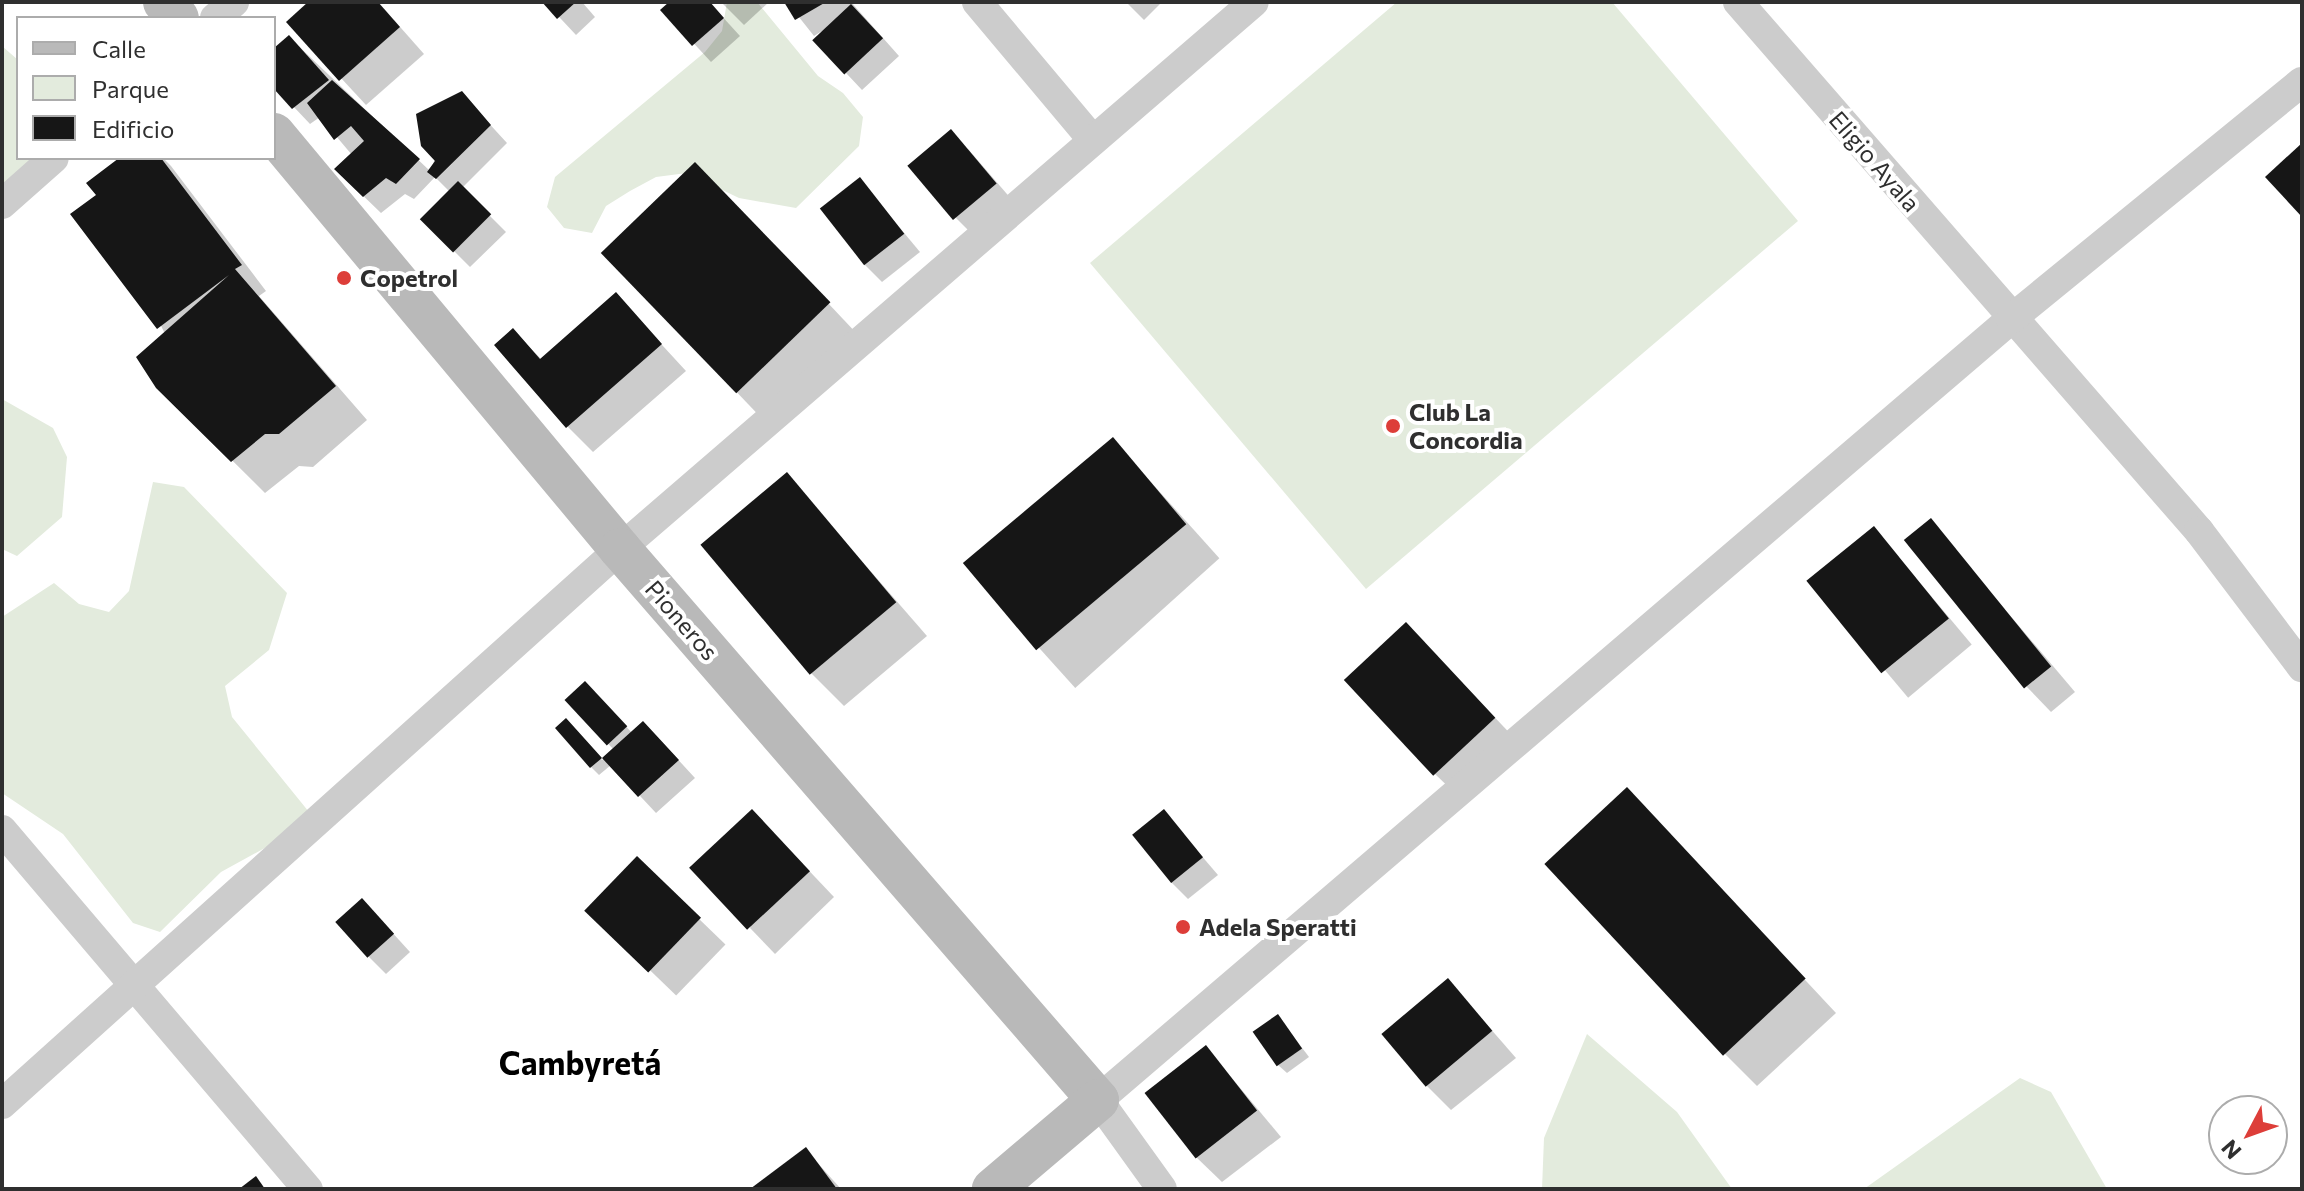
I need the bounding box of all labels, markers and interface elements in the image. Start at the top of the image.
legend [16,16,276,160]
text: Calle [92,34,146,63]
text: Parque [92,74,169,103]
street label: Eligio Ayala [1824,105,1926,217]
text: Edificio [92,114,174,143]
place label: Copetrol [360,264,458,292]
marker: Copetrol [335,269,353,287]
place label: Club La Concordia [1409,398,1523,454]
marker: Club La Concordia [1384,417,1402,435]
street label: Pioneros [640,574,724,666]
place label: Adela Speratti [1199,913,1357,941]
marker: Adela Speratti [1174,918,1192,936]
district label: Cambyretá [499,1043,661,1081]
north arrow [2208,1095,2288,1175]
text: N [2215,1135,2247,1165]

